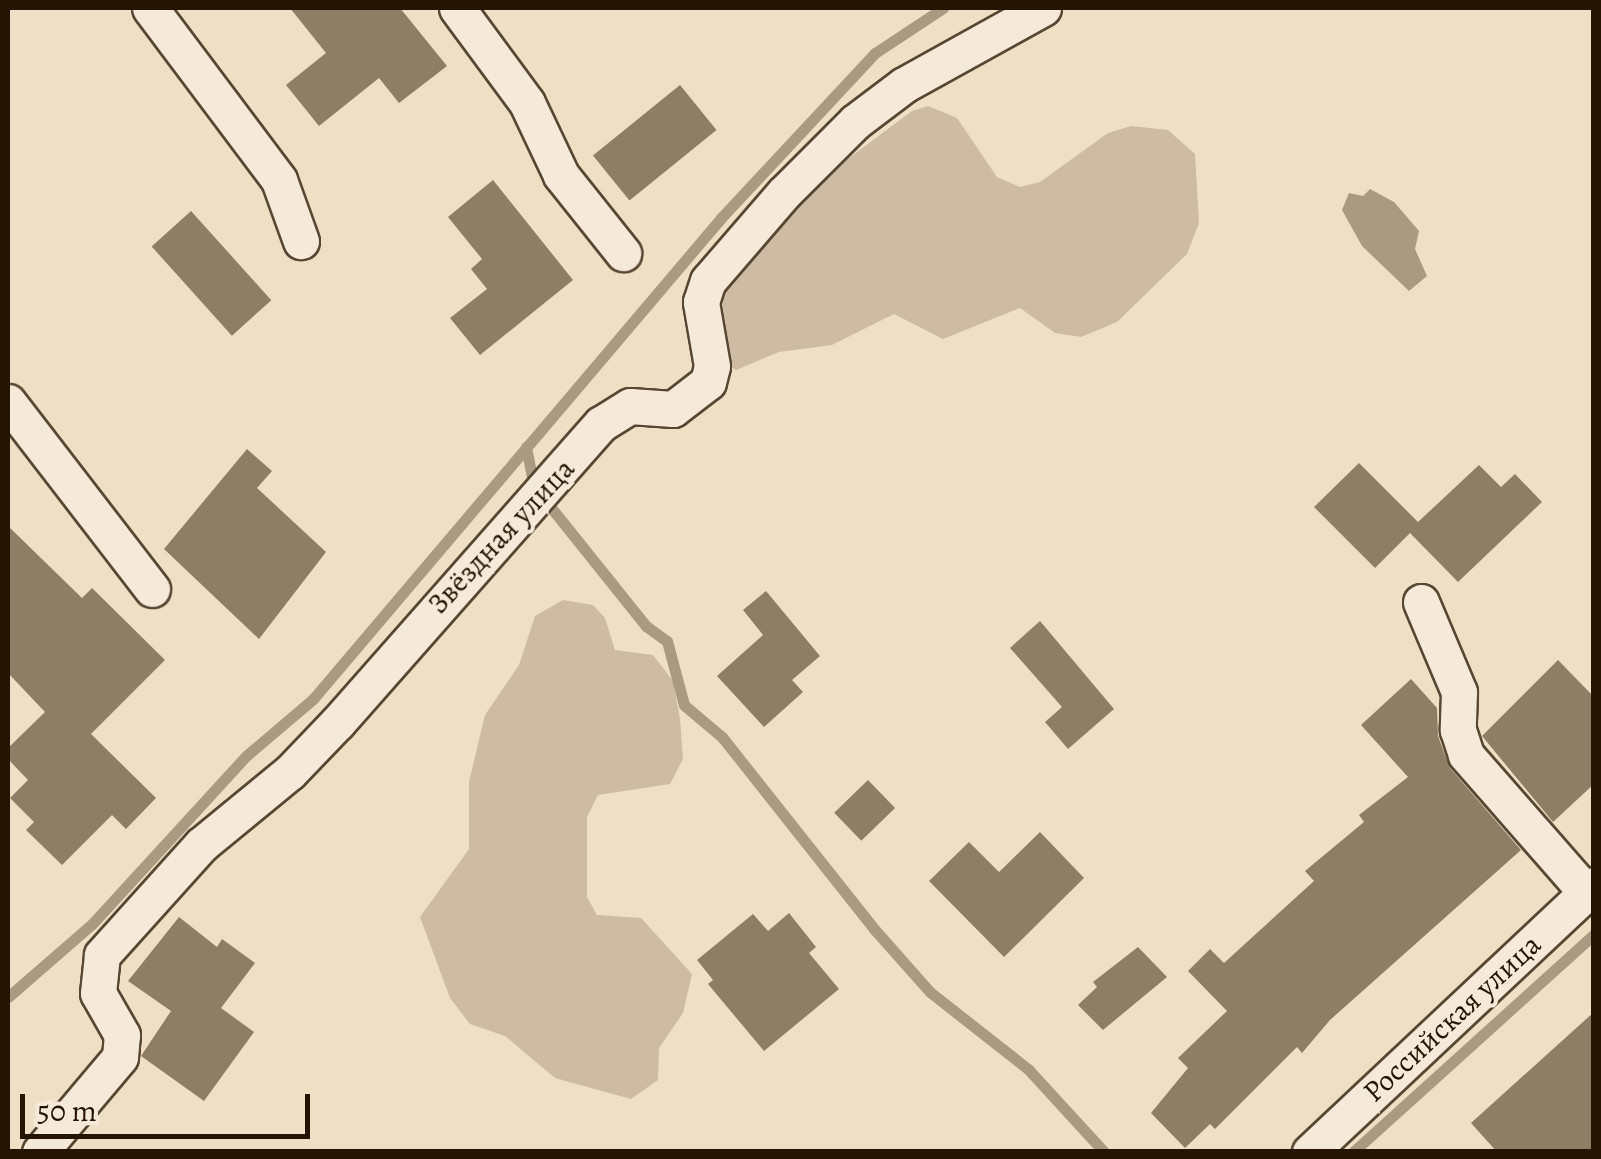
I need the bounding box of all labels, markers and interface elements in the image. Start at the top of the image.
street label: Звёздная улица [420,451,582,621]
street label: Российская улица [1356,926,1548,1110]
scale bar [25,1074,315,1136]
text: 50 m [37,1091,97,1131]

